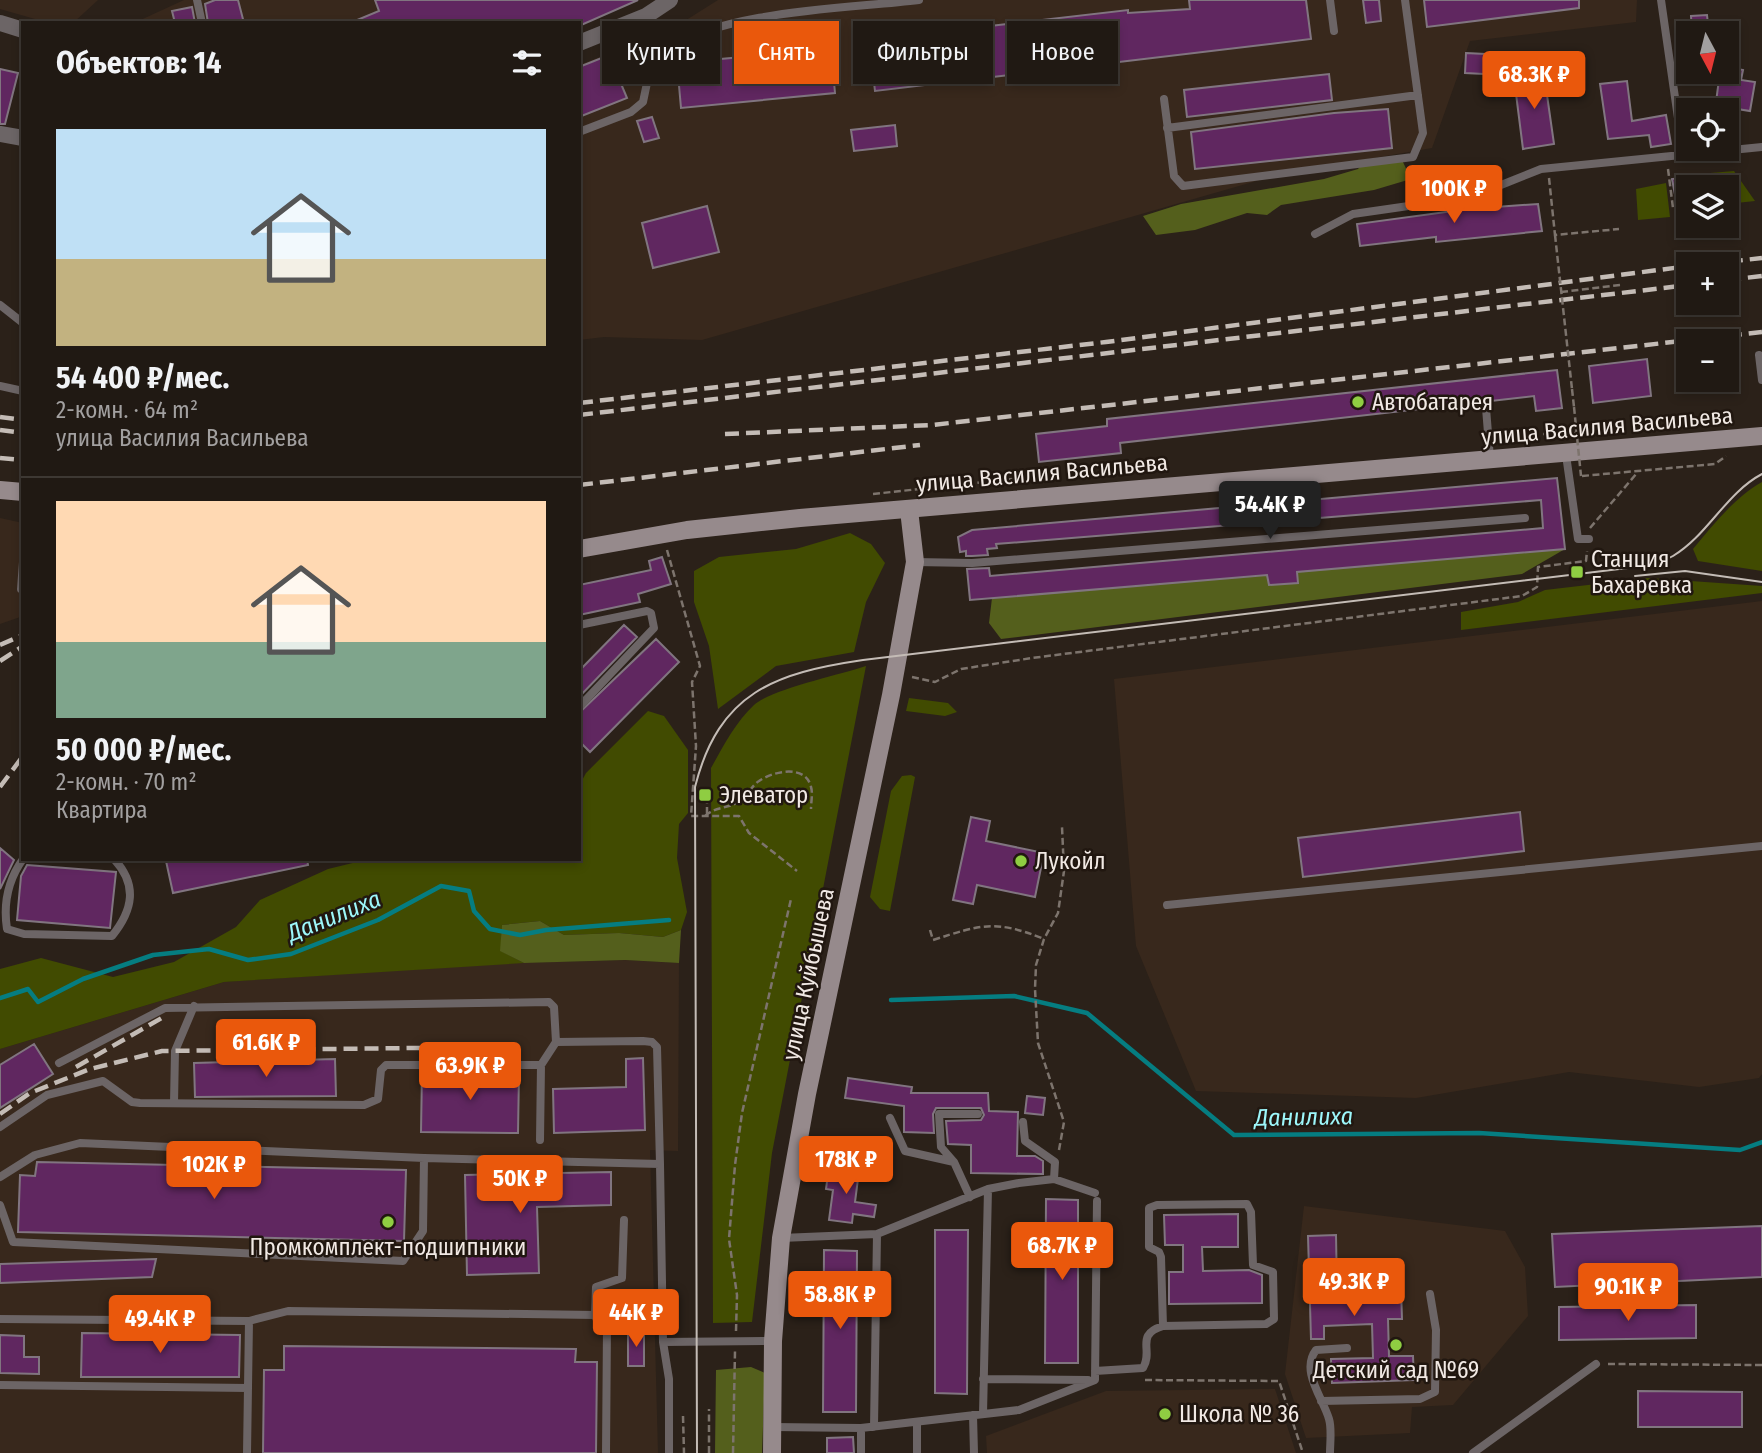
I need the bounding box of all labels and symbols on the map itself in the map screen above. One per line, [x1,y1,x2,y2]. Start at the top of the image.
north arrow [1676,21,1740,84]
pin: 68.3K ₽ [1469,52,1599,111]
pin: 100K ₽ [1397,166,1511,225]
place label: Автобатарея [1372,388,1493,416]
marker: Автобатарея [1350,394,1366,410]
street label: улица Василия Васильева [1480,401,1734,451]
street label: улица Василия Васильева [915,448,1169,498]
pin: 54.4K ₽ [1205,482,1335,541]
place label: Станция Бахаревка [1591,545,1692,599]
marker: Станция Бахаревка [1569,564,1585,580]
place label: Элеватор [719,781,808,809]
marker: Элеватор [697,787,713,803]
place label: Лукойл [1035,847,1106,875]
marker: Лукойл [1013,853,1029,869]
water label: Данилиха [281,885,385,948]
street label: улица Куйбышева [776,885,840,1063]
pin: 61.6K ₽ [201,1020,331,1079]
pin: 63.9K ₽ [405,1042,535,1102]
water label: Данилиха [1253,1102,1353,1132]
pin: 178K ₽ [789,1136,903,1196]
pin: 102K ₽ [157,1142,271,1201]
pin: 50K ₽ [471,1156,569,1215]
marker: Промкомплект-подшипники [380,1214,396,1230]
pin: 68.7K ₽ [997,1222,1127,1282]
place label: Промкомплект-подшипники [250,1233,526,1261]
pin: 49.3K ₽ [1289,1258,1419,1318]
pin: 90.1K ₽ [1563,1264,1693,1323]
pin: 58.8K ₽ [775,1272,905,1331]
pin: 44K ₽ [587,1290,685,1349]
pin: 49.4K ₽ [95,1296,225,1355]
marker: Детский сад №69 [1388,1337,1404,1353]
place label: Детский сад №69 [1312,1356,1479,1384]
place label: Школа № 36 [1179,1400,1299,1428]
marker: Школа № 36 [1157,1406,1173,1422]

